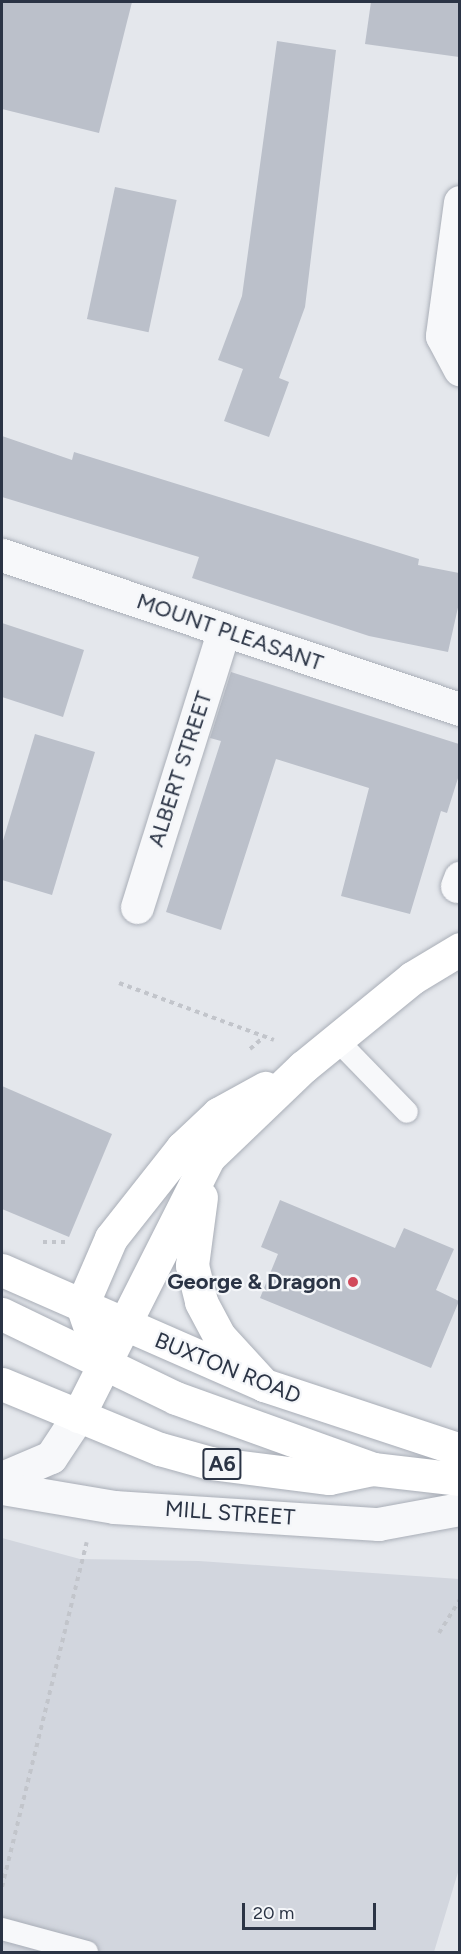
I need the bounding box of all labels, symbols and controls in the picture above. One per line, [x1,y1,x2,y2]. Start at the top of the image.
street label: MOUNT PLEASANT [133,588,327,676]
street label: ALBERT STREET [142,688,218,850]
place label: George & Dragon [167,1269,341,1295]
marker: George & Dragon [346,1275,360,1289]
street label: BUXTON ROAD [151,1327,305,1409]
road number: A6 [201,1446,243,1482]
street label: MILL STREET [164,1495,296,1531]
scale bar [245,1891,378,1929]
text: 20 m [253,1902,294,1924]

